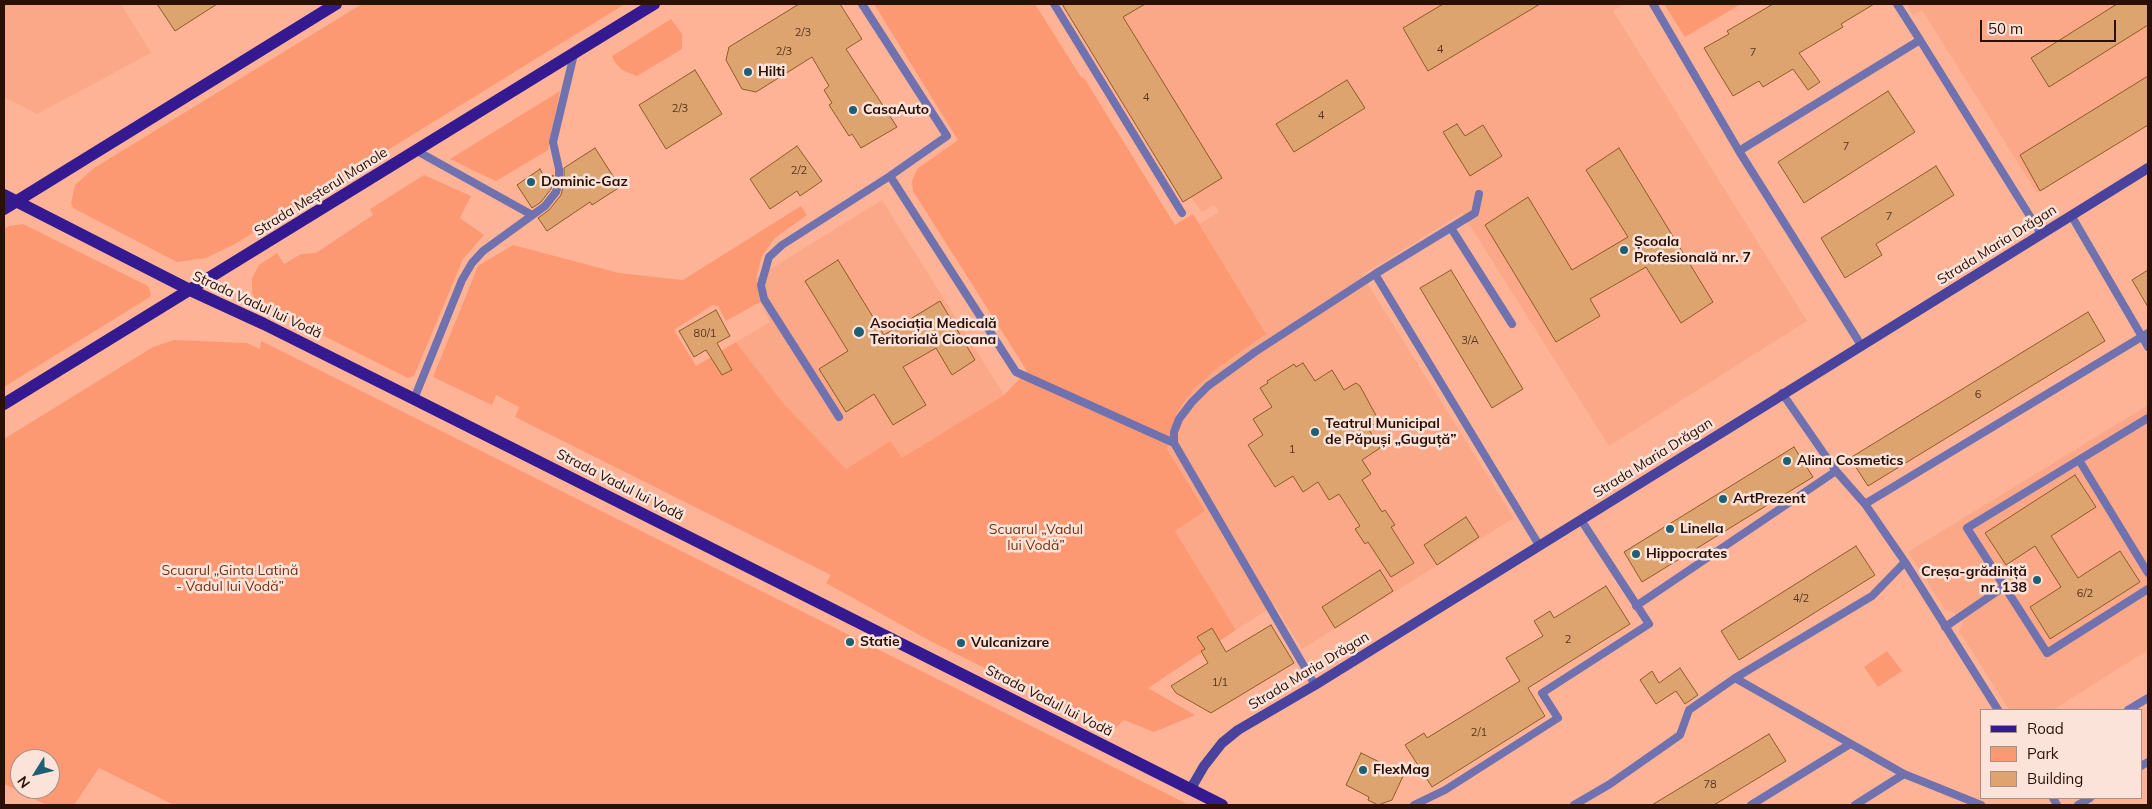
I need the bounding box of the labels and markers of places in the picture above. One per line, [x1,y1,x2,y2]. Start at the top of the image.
place label: Hilti [758,64,785,80]
marker: Hilti [742,66,754,78]
place label: CasaAuto [863,102,929,118]
marker: CasaAuto [847,104,859,116]
place label: Dominic-Gaz [541,174,628,190]
marker: Dominic-Gaz [525,176,537,188]
place label: Școala Profesională nr. 7 [1634,234,1751,266]
marker: Școala Profesională nr. 7 [1618,244,1630,256]
place label: Asociația Medicală Teritorială Ciocana [870,316,997,348]
marker: Asociația Medicală Teritorială Ciocana [852,325,866,339]
place label: Teatrul Municipal de Păpuși „Guguță” [1325,416,1456,448]
marker: Teatrul Municipal de Păpuși „Guguță” [1309,426,1321,438]
place label: Alina Cosmetics [1797,453,1903,469]
marker: Alina Cosmetics [1781,455,1793,467]
place label: ArtPrezent [1733,491,1805,507]
marker: ArtPrezent [1717,493,1729,505]
place label: Linella [1680,521,1724,537]
marker: Linella [1664,523,1676,535]
place label: Hippocrates [1646,546,1727,562]
marker: Hippocrates [1630,548,1642,560]
place label: Creșa-grădiniță nr. 138 [1921,564,2027,596]
marker: Creșa-grădiniță nr. 138 [2031,574,2043,586]
place label: Statie [860,634,900,650]
place label: Vulcanizare [971,635,1049,651]
marker: Statie [844,636,856,648]
marker: Vulcanizare [955,637,967,649]
place label: FlexMag [1373,762,1430,778]
marker: FlexMag [1357,764,1369,776]

